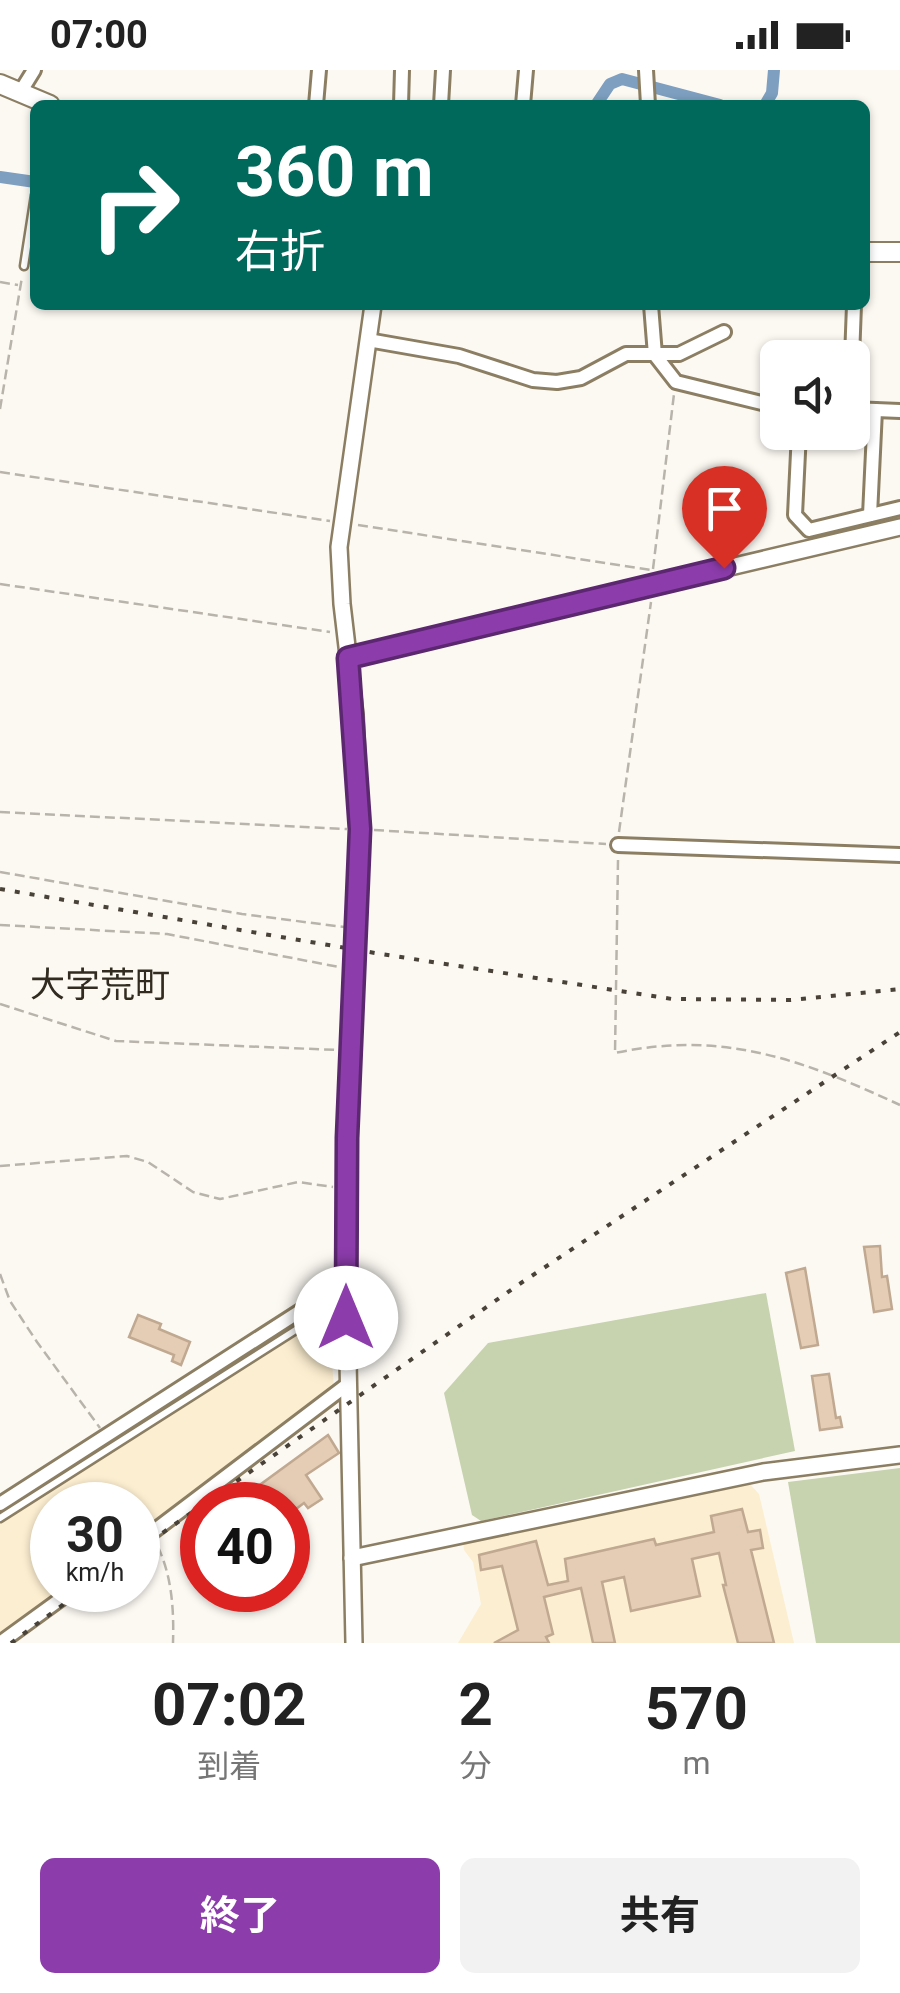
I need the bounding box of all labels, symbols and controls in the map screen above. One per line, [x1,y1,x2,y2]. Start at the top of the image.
text: 07:00 [50,13,148,57]
text: 360 m [235,131,434,213]
icon: right [70,140,200,270]
text: 右折 [235,225,325,278]
map controls [760,340,870,450]
button: sound [760,340,870,450]
pin [682,466,767,569]
icon: arrive [697,481,752,536]
district label: 大字荒町 [30,965,170,1006]
position arrow [294,1266,398,1370]
speed limit sign: 40 [180,1482,310,1612]
text: 30 [66,1506,124,1564]
text: km/h [66,1558,124,1587]
text: 07:02 [152,1669,307,1740]
text: 2 [458,1669,493,1740]
text: 570 [645,1673,748,1744]
text: m [682,1744,710,1782]
text: 到着 [197,1747,261,1785]
text: 分 [460,1747,492,1785]
button: 終了 [40,1858,440,1973]
button: 共有 [460,1858,860,1973]

